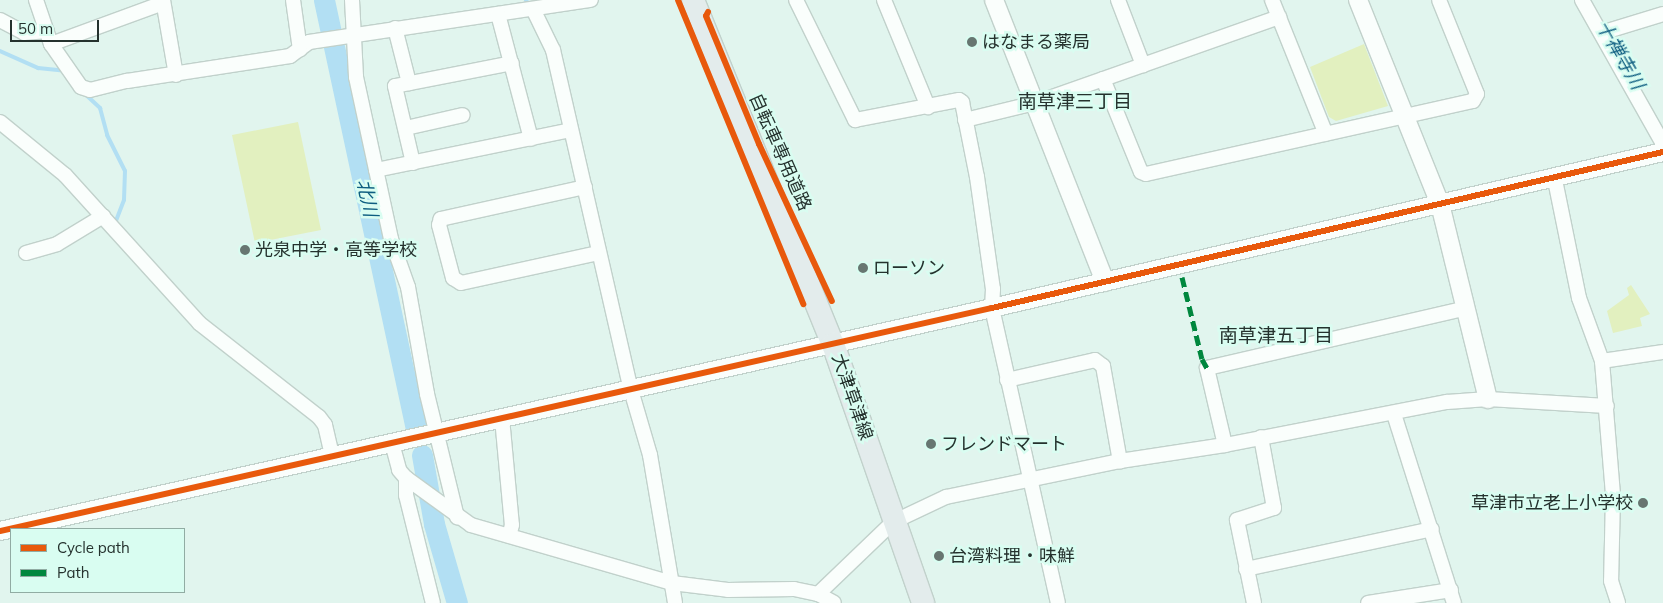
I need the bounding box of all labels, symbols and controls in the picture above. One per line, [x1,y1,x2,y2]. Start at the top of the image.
scale bar [12,10,101,42]
water label: 十禅寺川 [1591,16,1649,94]
text: 50 m [18,19,53,38]
place label: はなまる薬局 [982,31,1090,53]
marker: はなまる薬局 [966,36,978,48]
street label: 自転車専用道路 [745,90,815,214]
district label: 南草津三丁目 [1018,91,1132,113]
water label: 北川 [352,177,382,219]
place label: 光泉中学・高等学校 [255,239,417,261]
marker: 光泉中学・高等学校 [239,244,251,256]
place label: ローソン [873,257,945,279]
marker: ローソン [857,262,869,274]
district label: 南草津五丁目 [1219,325,1333,347]
street label: 大津草津線 [827,351,877,443]
place label: フレンドマート [941,433,1067,455]
marker: フレンドマート [925,438,937,450]
place label: 草津市立老上小学校 [1471,492,1633,514]
marker: 草津市立老上小学校 [1637,497,1649,509]
legend [10,528,185,593]
text: Cycle path [57,538,130,557]
place label: 台湾料理・味鮮 [949,545,1075,567]
marker: 台湾料理・味鮮 [933,550,945,562]
text: Path [57,563,89,582]

